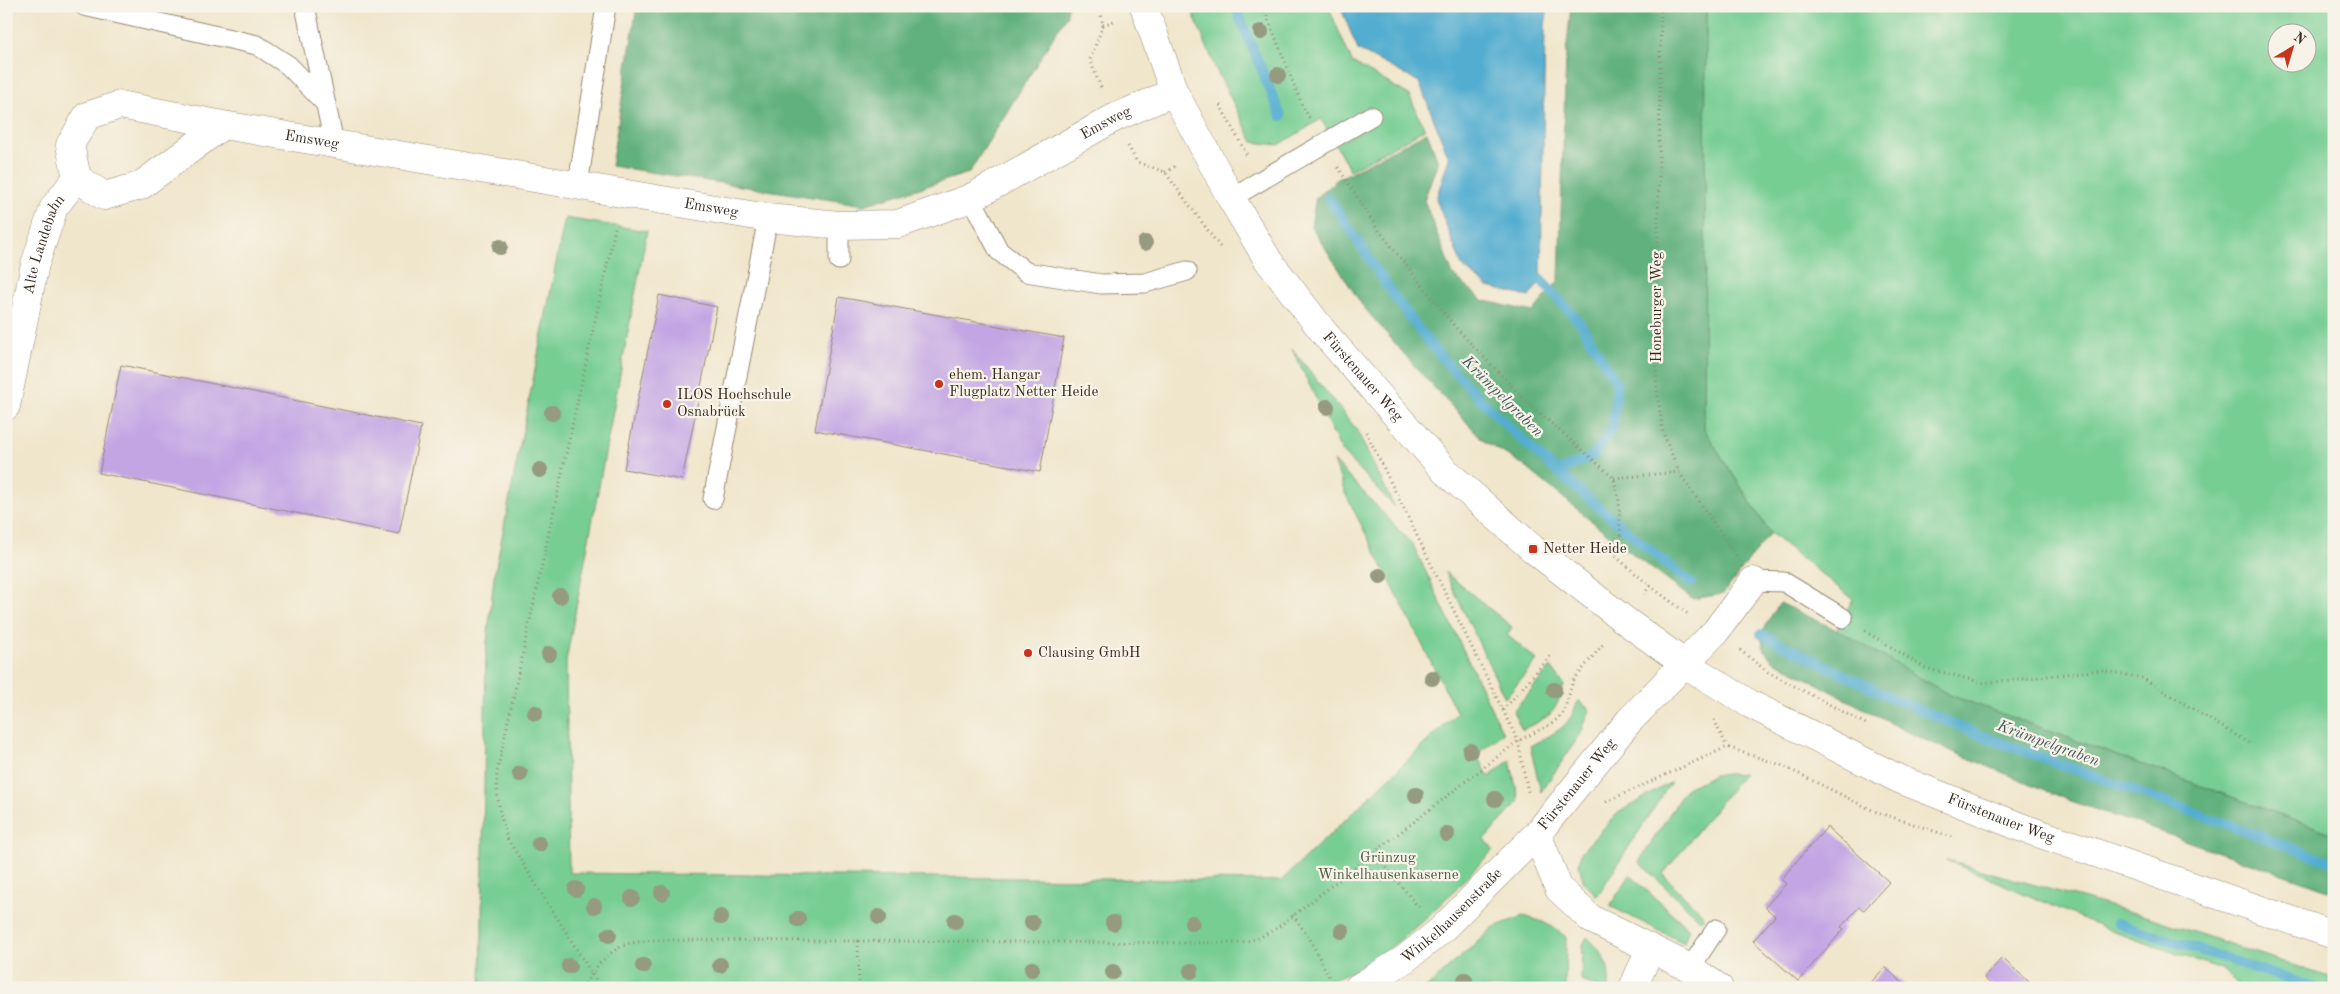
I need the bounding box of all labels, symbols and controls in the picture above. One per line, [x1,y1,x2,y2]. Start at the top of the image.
north arrow [2268,22,2318,72]
text: N [2291,30,2308,48]
street label: Emsweg [1078,104,1133,143]
street label: Emsweg [284,128,340,152]
street label: Alte Landebahn [21,192,68,296]
street label: Emsweg [683,196,739,220]
street label: Honeburger Weg [1650,251,1665,363]
street label: Fürstenauer Weg [1320,329,1406,424]
water label: Krümpelgraben [1458,353,1546,441]
place label: ehem. Hangar Flugplatz Netter Heide [949,368,1098,400]
marker: ehem. Hangar Flugplatz Netter Heide [933,378,945,390]
place label: ILOS Hochschule Osnabrück [677,388,791,420]
marker: ILOS Hochschule Osnabrück [661,398,673,410]
place label: Netter Heide [1543,542,1627,557]
marker: Netter Heide [1527,543,1539,555]
place label: Clausing GmbH [1038,646,1141,661]
marker: Clausing GmbH [1022,647,1034,659]
water label: Krümpelgraben [1994,718,2101,770]
street label: Fürstenauer Weg [1536,736,1619,833]
street label: Fürstenauer Weg [1945,791,2057,846]
park label: Grünzug Winkelhausenkaserne [1317,851,1459,883]
street label: Winkelhausenstraße [1399,866,1505,966]

